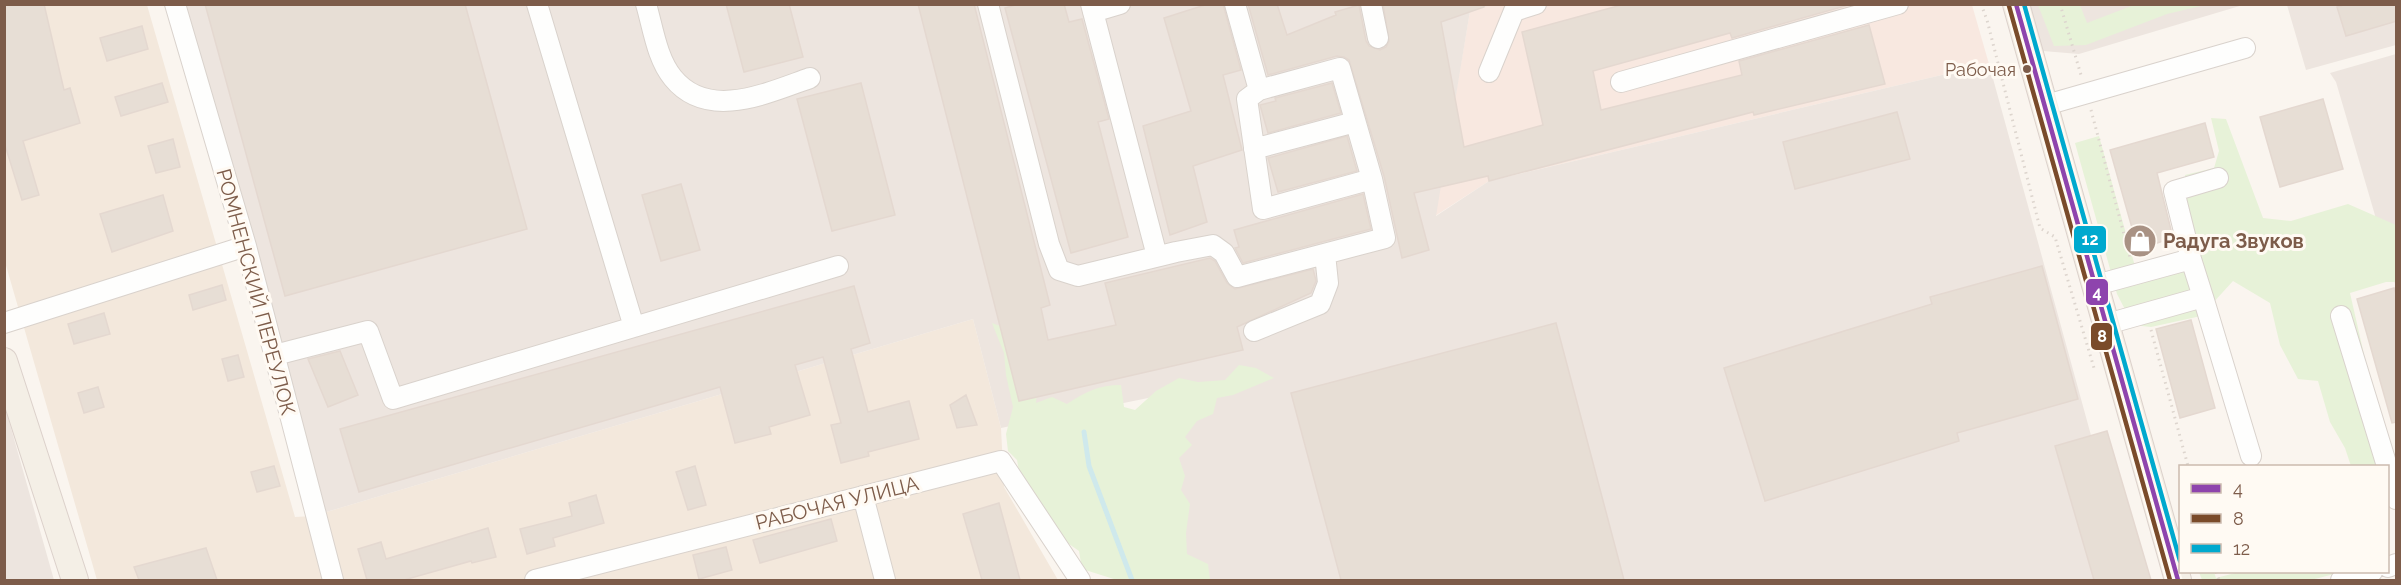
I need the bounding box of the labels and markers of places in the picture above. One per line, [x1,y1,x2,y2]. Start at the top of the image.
place label: Рабочая [1945,59,2016,80]
marker: Рабочая [2021,63,2033,75]
shop icon: Радуга Звуков [2122,223,2158,259]
place label: Радуга Звуков [2163,229,2304,253]

